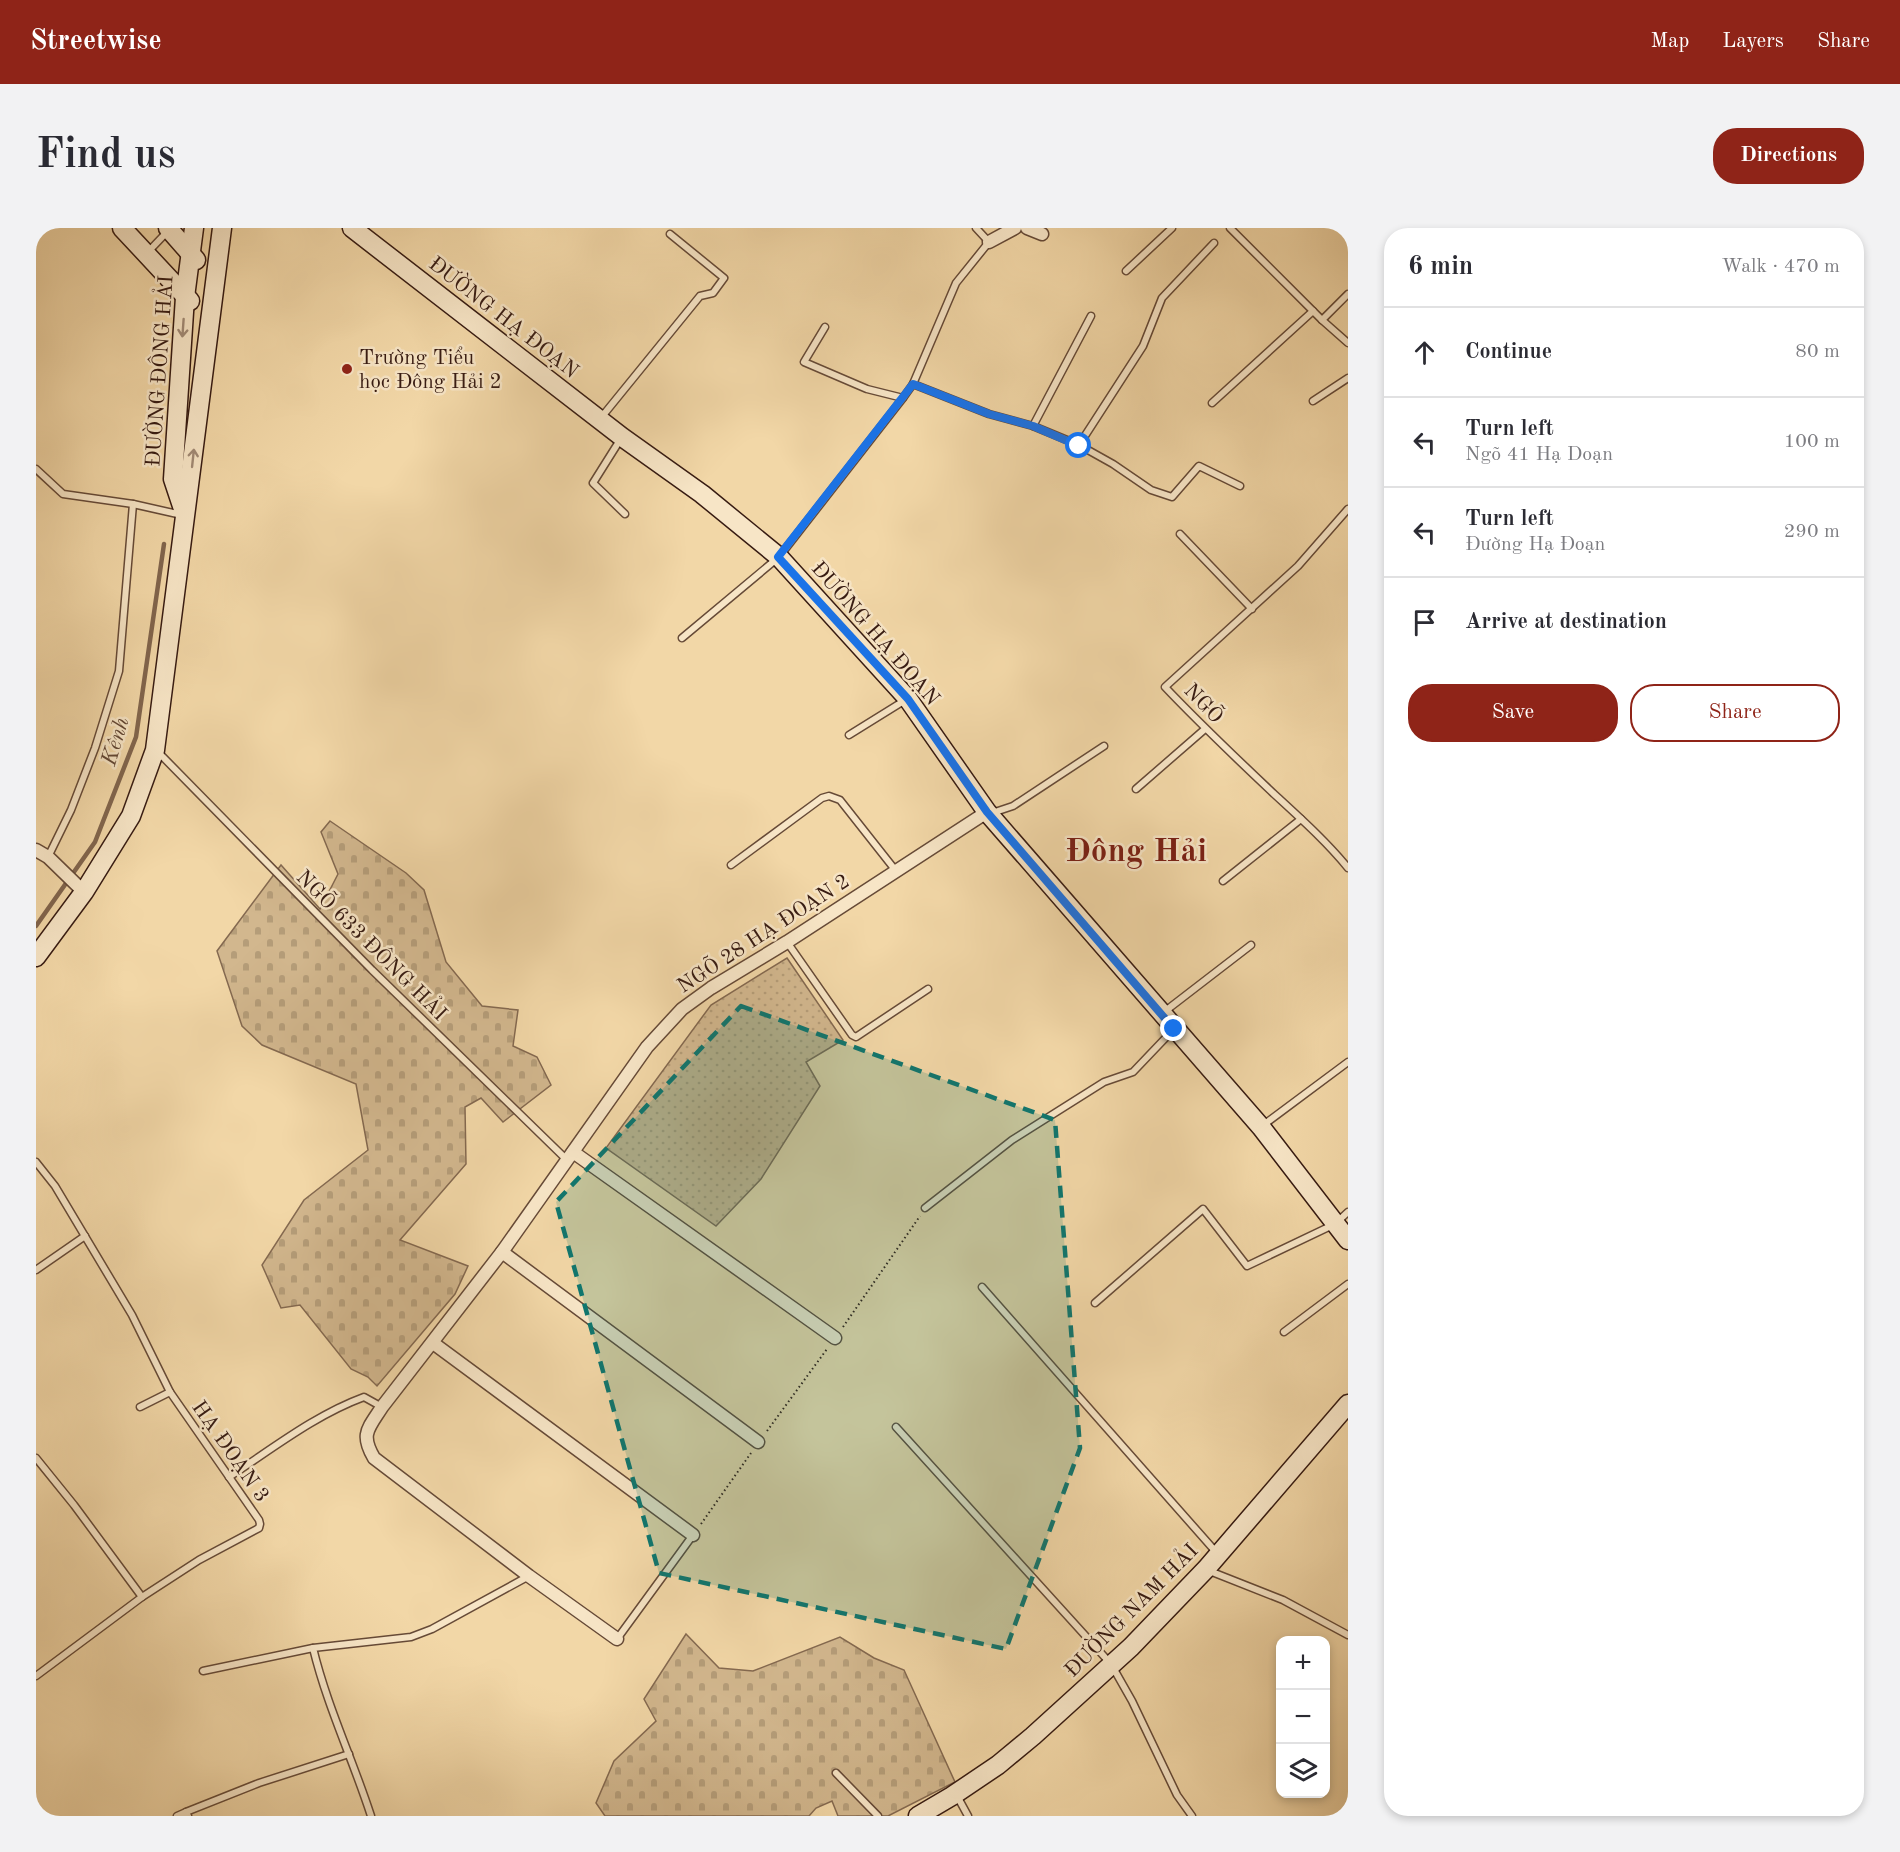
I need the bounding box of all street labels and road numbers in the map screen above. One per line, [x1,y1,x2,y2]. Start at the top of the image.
street label: ĐƯỜNG HẠ ĐOẠN [424,250,585,383]
street label: ĐƯỜNG ĐÔNG HẢI [138,274,178,468]
street label: ĐƯỜNG HẠ ĐOẠN [807,555,947,710]
street label: NGÕ [1179,677,1230,728]
street label: NGÕ 633 ĐÔNG HẢI [292,863,454,1025]
street label: NGÕ 28 HẠ ĐOẠN 2 [671,867,854,998]
street label: HẠ ĐOẠN 3 [187,1397,272,1506]
street label: ĐƯỜNG NAM HẢI [1058,1537,1203,1682]

